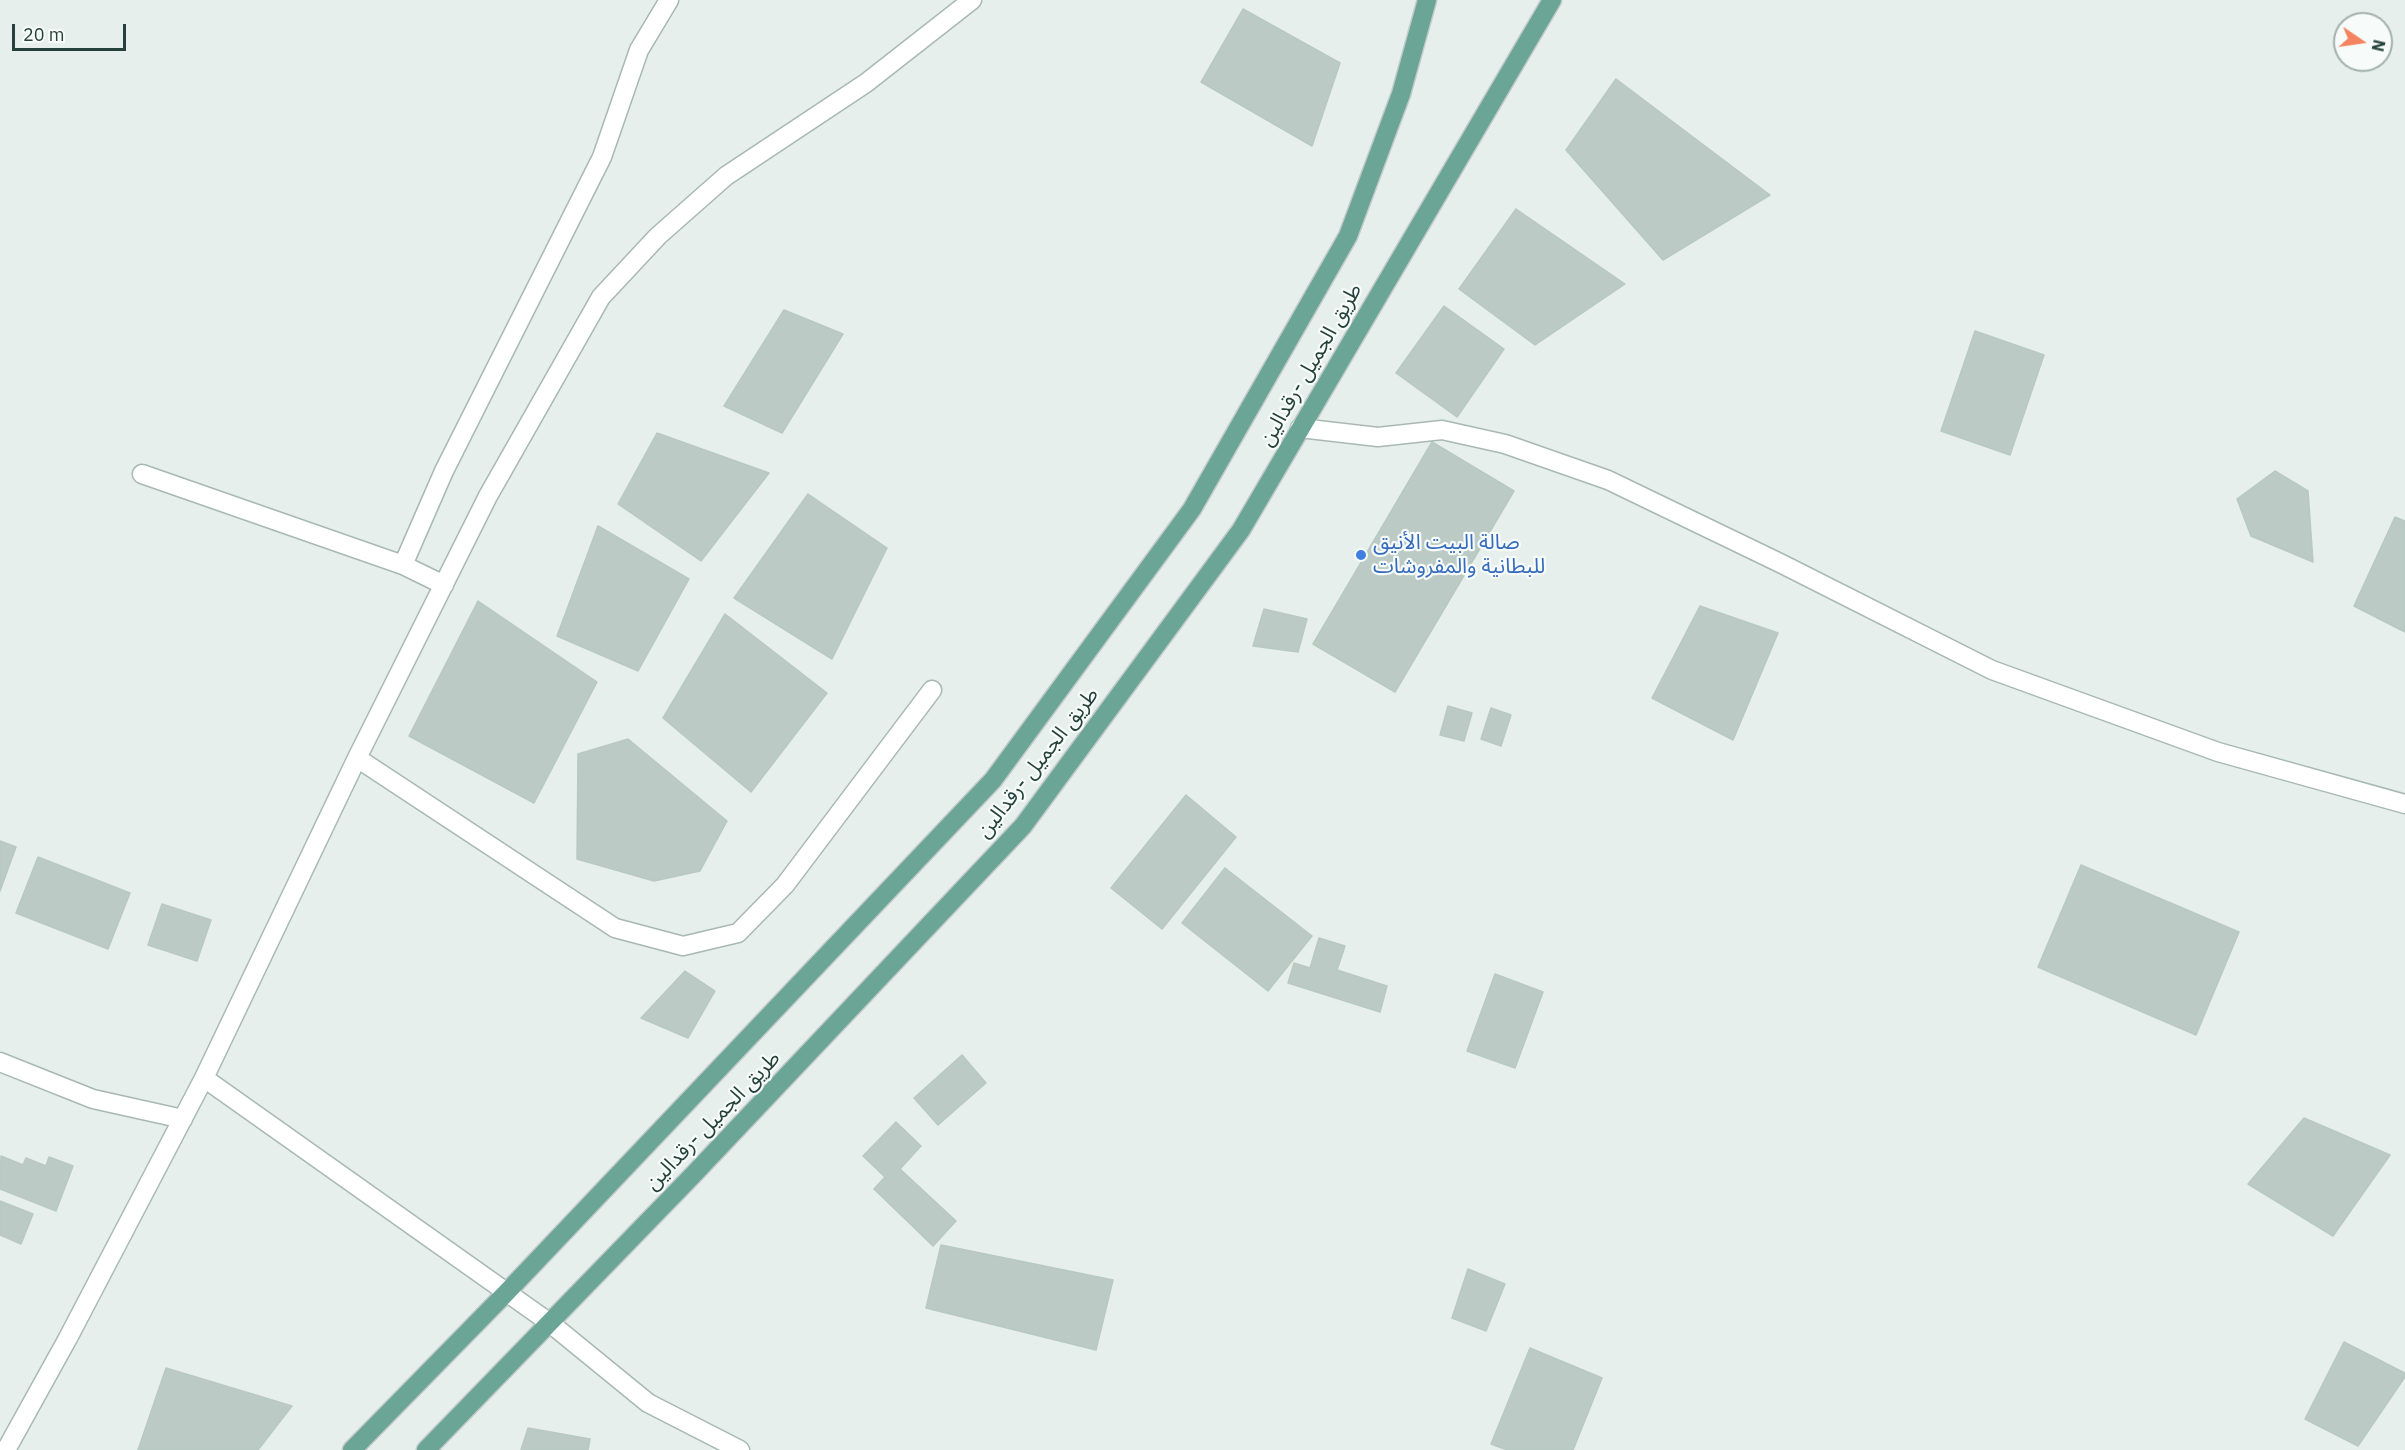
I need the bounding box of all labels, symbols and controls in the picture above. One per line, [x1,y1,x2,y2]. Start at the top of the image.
scale bar [15,12,129,50]
north arrow [2333,12,2393,72]
text: 20 m [23,23,65,46]
text: N [2368,38,2390,53]
street label: طريق الجميل -رقدالين [1254,279,1368,451]
place label: صالة البيت الأنيق للبطانية والمفروشات [1373,530,1545,580]
marker: صالة البيت الأنيق للبطانية والمفروشات [1354,548,1368,562]
street label: طريق الجميل -رقدالين [971,683,1105,843]
street label: طريق الجميل -رقدالين [640,1046,786,1196]

